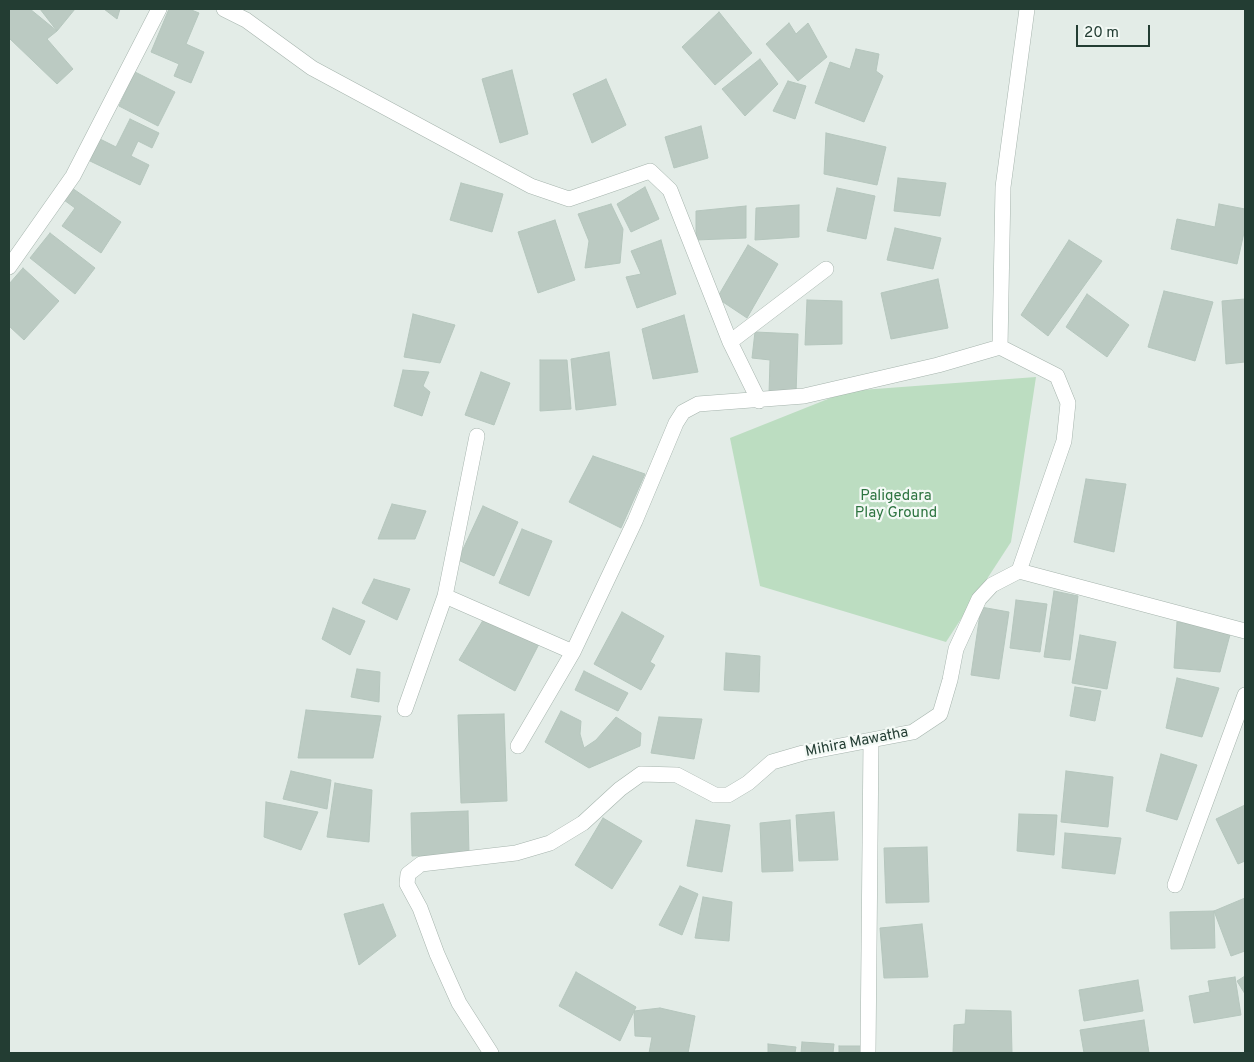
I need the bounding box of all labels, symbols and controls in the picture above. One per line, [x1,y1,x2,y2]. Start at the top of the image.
scale bar [1079,15,1153,47]
text: 20 m [1084,24,1119,43]
park label: Paligedara Play Ground [855,488,937,523]
street label: Mihira Mawatha [804,724,910,762]

